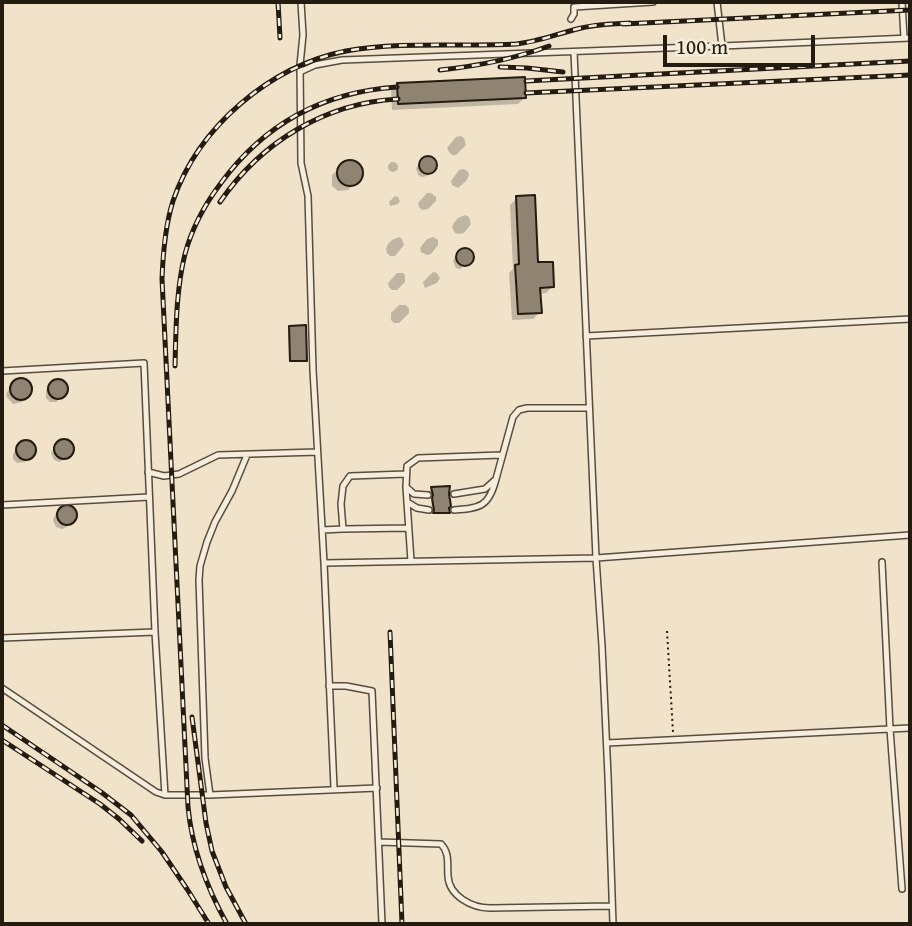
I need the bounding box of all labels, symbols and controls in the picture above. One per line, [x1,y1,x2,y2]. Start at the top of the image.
scale bar [667,21,819,65]
text: 100 m [676,31,728,62]

